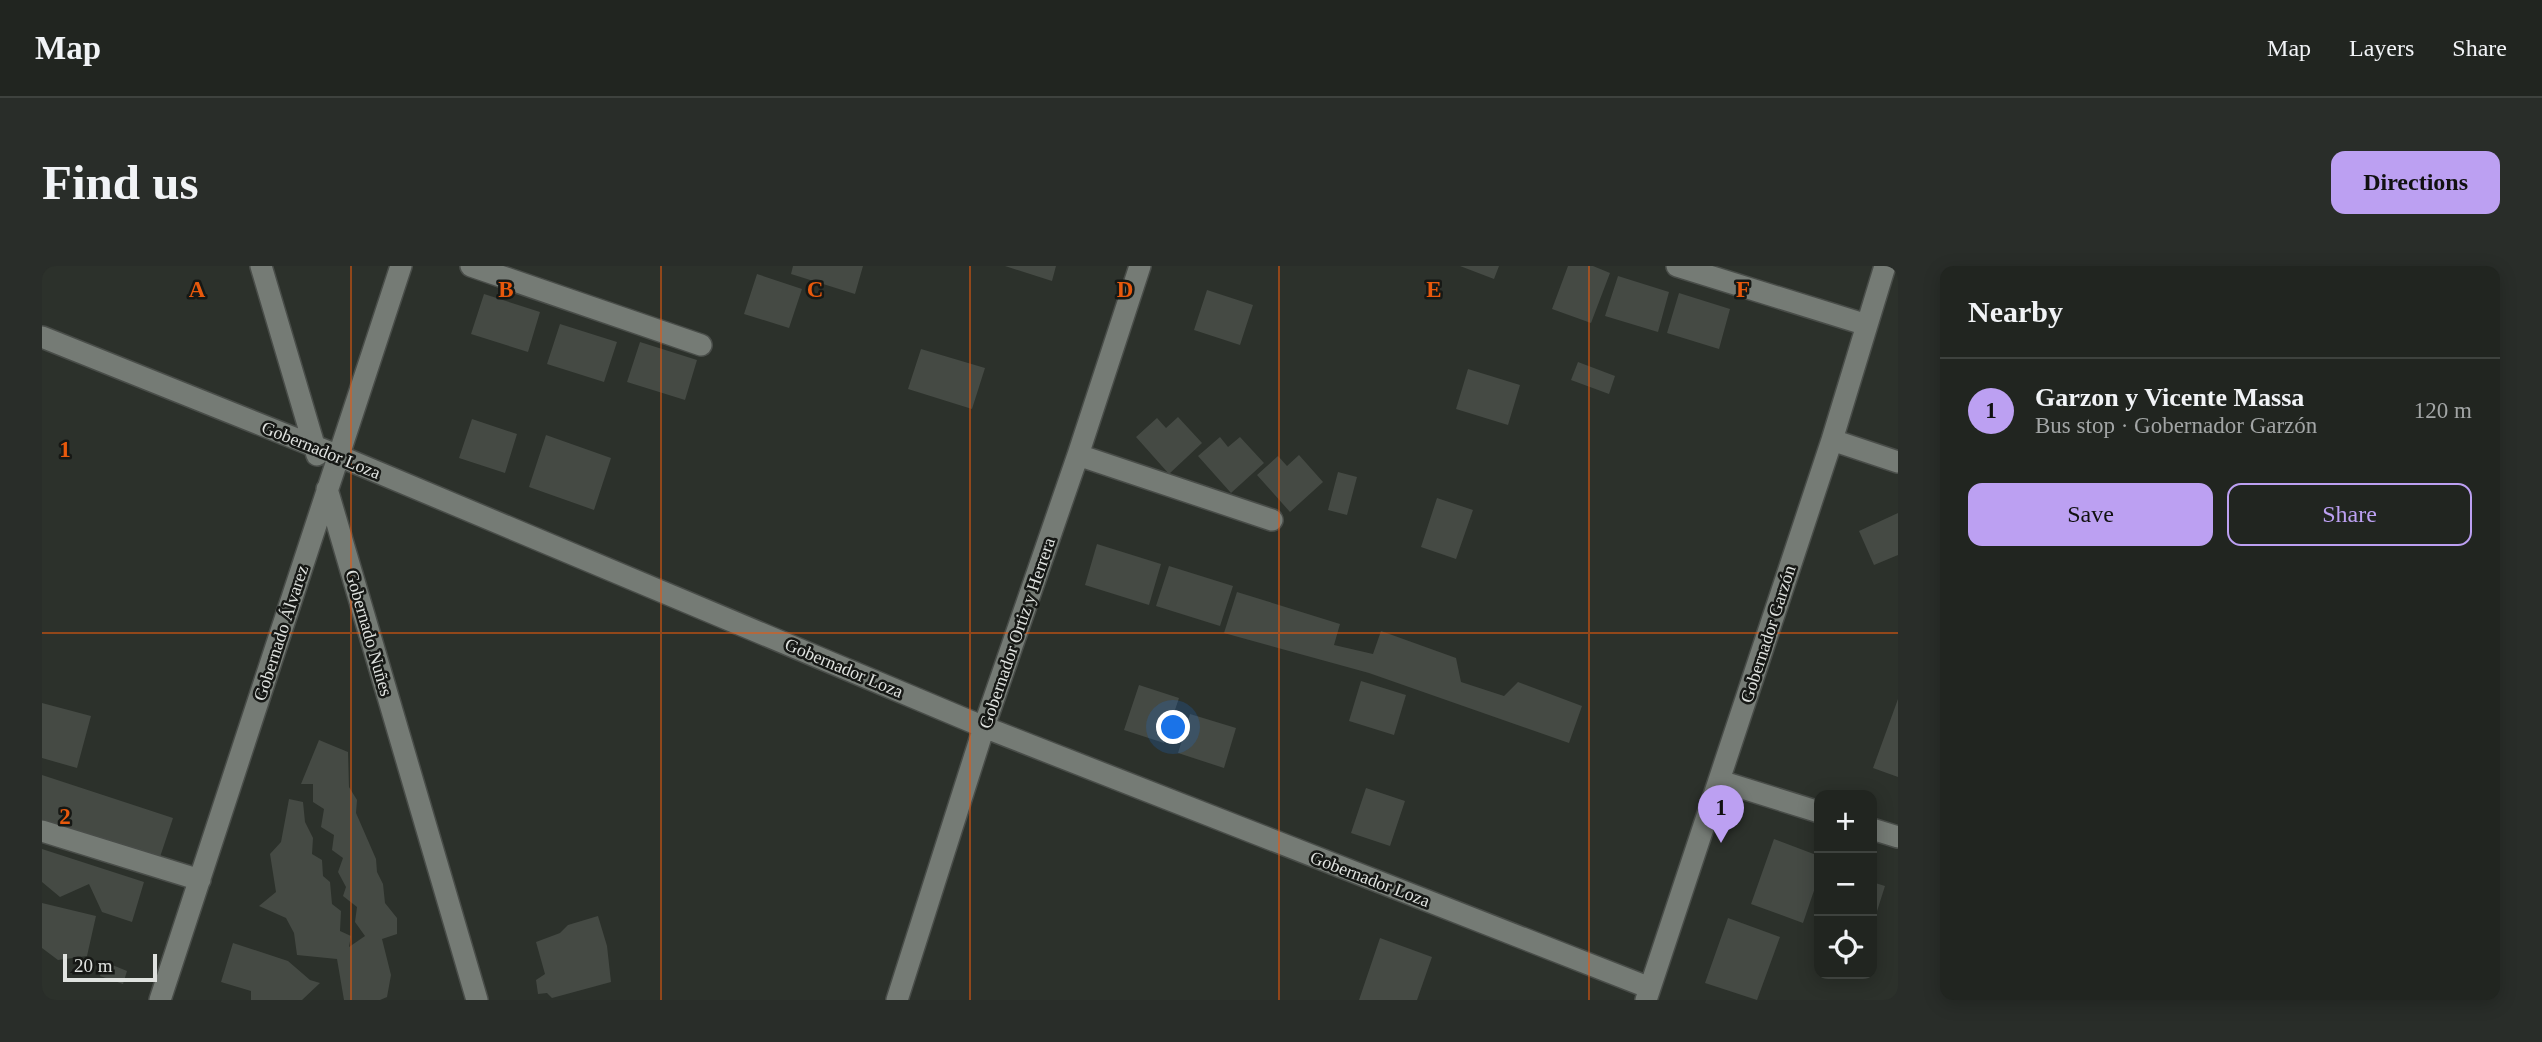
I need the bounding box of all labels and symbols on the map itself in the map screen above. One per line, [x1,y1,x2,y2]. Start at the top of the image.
text: A [189,277,206,302]
text: B [498,277,514,302]
text: C [807,277,823,302]
text: D [1117,277,1133,302]
text: E [1426,277,1442,302]
text: F [1736,277,1750,302]
street label: Gobernador Loza [259,417,383,483]
text: 1 [59,437,71,462]
street label: Gobernador Ortiz y Herrera [975,535,1059,731]
street label: Gobernado Álvarez [249,562,312,703]
street label: Gobernador Garzón [1736,563,1800,705]
street label: Gobernado Nuñes [341,568,397,698]
street label: Gobernador Loza [782,634,906,702]
your location [1156,710,1190,744]
pin: 1 [1698,785,1744,843]
text: 2 [59,804,71,829]
street label: Gobernador Loza [1307,847,1433,911]
scale bar [63,951,158,983]

